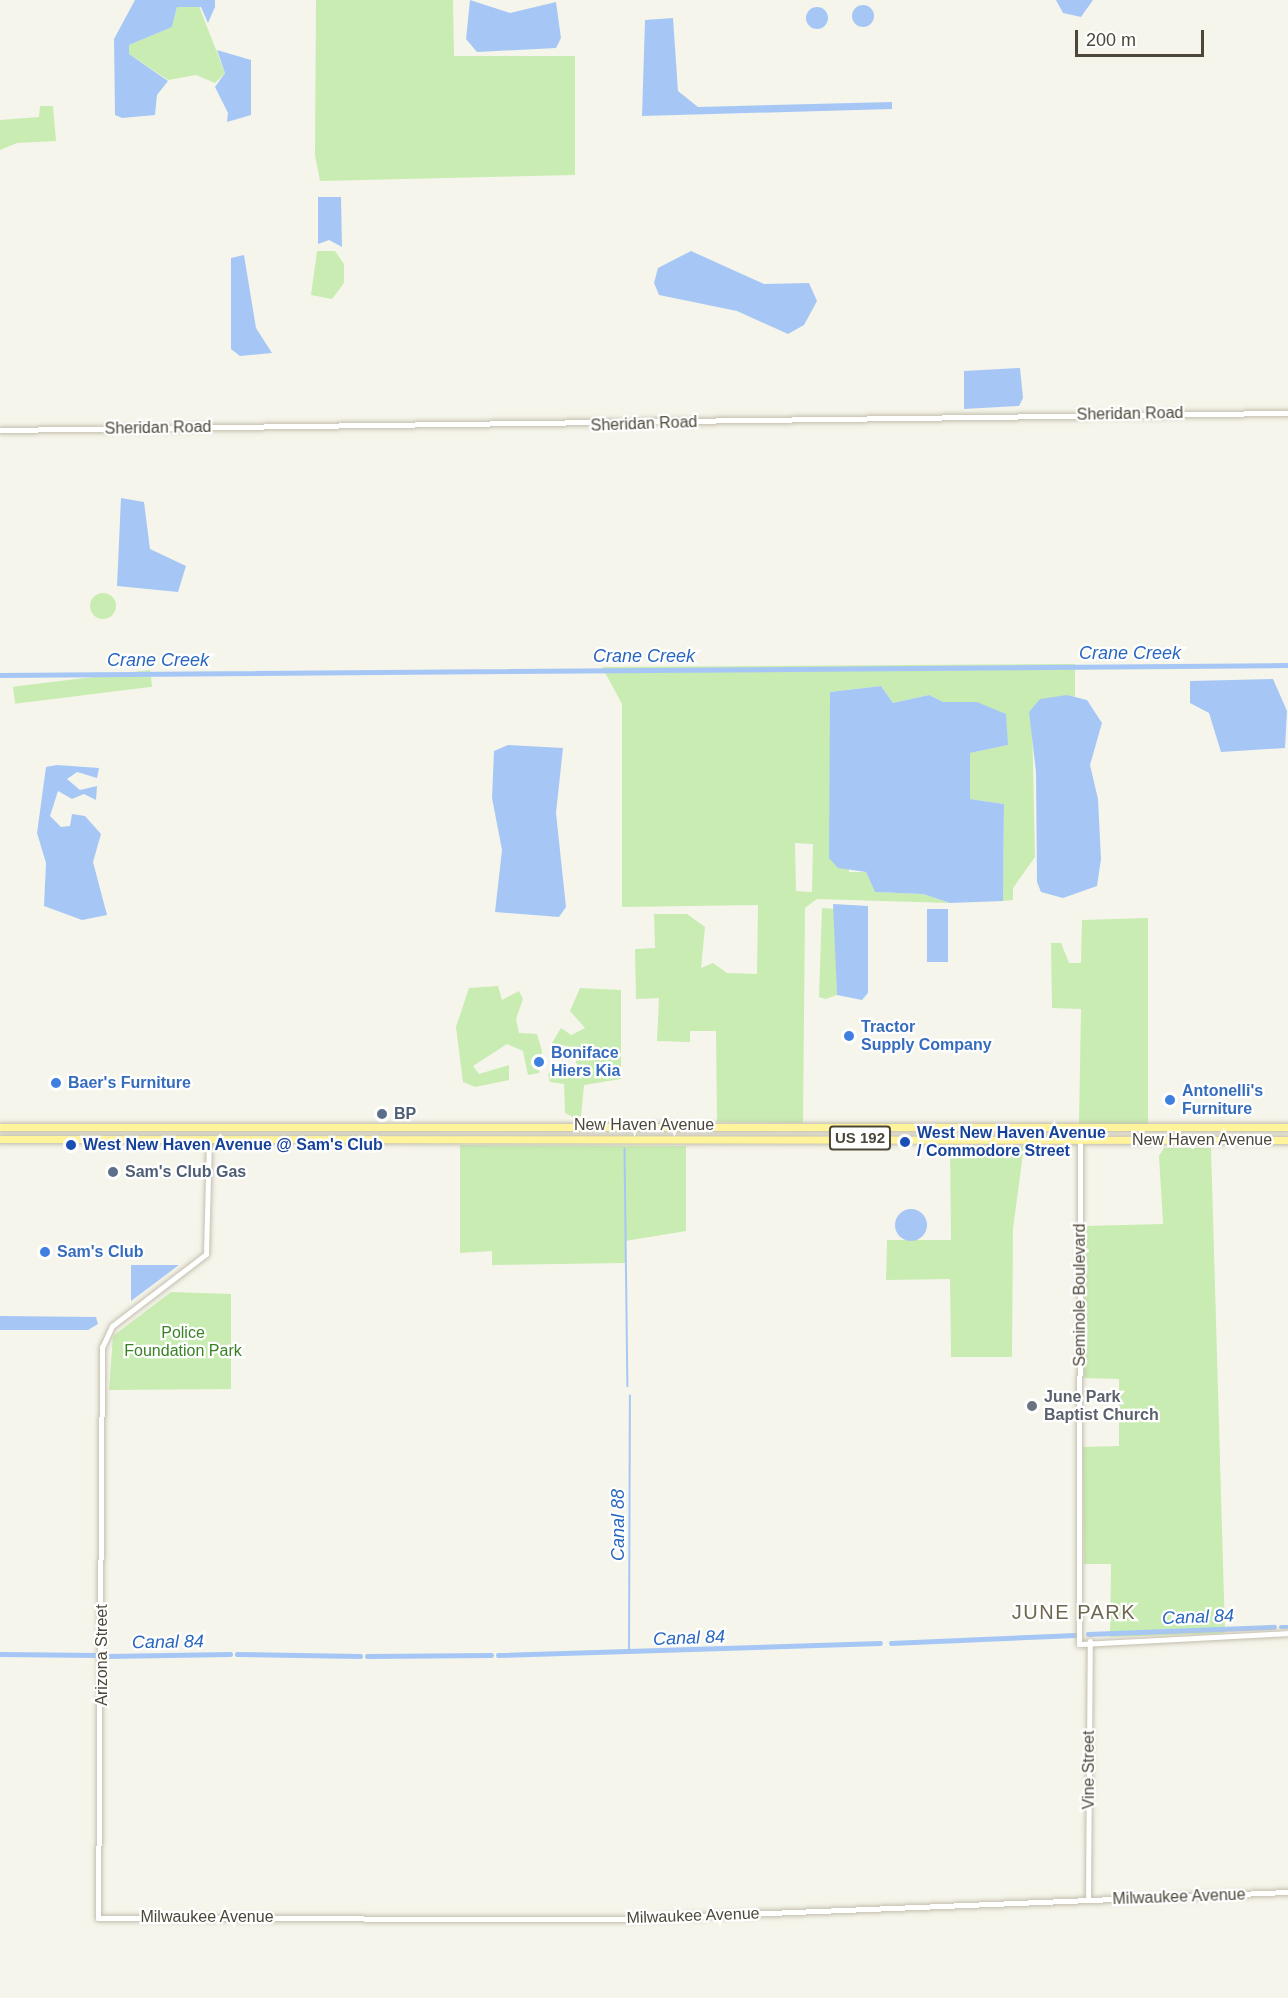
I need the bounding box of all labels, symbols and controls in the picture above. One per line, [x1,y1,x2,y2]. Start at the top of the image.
scale bar [1078,18,1207,56]
text: 200 m [1086,30,1136,50]
street label: Sheridan Road [1076,403,1184,425]
street label: Sheridan Road [590,413,698,435]
street label: Sheridan Road [104,417,212,439]
water label: Crane Creek [1079,642,1181,664]
water label: Crane Creek [593,645,695,667]
water label: Crane Creek [107,649,209,671]
place label: Tractor Supply Company [861,1017,992,1055]
marker: Tractor Supply Company [842,1029,856,1043]
place label: Boniface Hiers Kia [551,1043,620,1081]
marker: Boniface Hiers Kia [532,1055,546,1069]
place label: Baer's Furniture [68,1073,191,1093]
marker: Baer's Furniture [49,1076,63,1090]
place label: Antonelli's Furniture [1182,1081,1263,1119]
marker: Antonelli's Furniture [1163,1093,1177,1107]
place label: BP [394,1104,416,1124]
marker: BP [375,1107,389,1121]
street label: New Haven Avenue [573,1115,715,1135]
place label: West New Haven Avenue / Commodore Street [917,1123,1106,1161]
road number: US 192 [828,1126,892,1150]
street label: New Haven Avenue [1131,1130,1273,1150]
place label: West New Haven Avenue @ Sam's Club [83,1135,383,1155]
marker: West New Haven Avenue / Commodore Street [898,1135,912,1149]
marker: West New Haven Avenue @ Sam's Club [64,1138,78,1152]
place label: Sam's Club Gas [125,1162,246,1182]
marker: Sam's Club Gas [106,1165,120,1179]
street label: Seminole Boulevard [1070,1223,1090,1367]
place label: Sam's Club [57,1242,143,1262]
marker: Sam's Club [38,1245,52,1259]
park label: Police Foundation Park [124,1323,242,1361]
place label: June Park Baptist Church [1044,1387,1159,1425]
marker: June Park Baptist Church [1025,1399,1039,1413]
water label: Canal 88 [607,1489,629,1561]
district label: JUNE PARK [1012,1600,1136,1624]
street label: Arizona Street [92,1604,112,1706]
water label: Canal 84 [1162,1605,1234,1629]
water label: Canal 84 [653,1626,725,1650]
water label: Canal 84 [132,1631,204,1653]
street label: Vine Street [1079,1731,1099,1809]
street label: Milwaukee Avenue [1112,1885,1246,1909]
street label: Milwaukee Avenue [626,1904,760,1928]
street label: Milwaukee Avenue [140,1907,274,1927]

